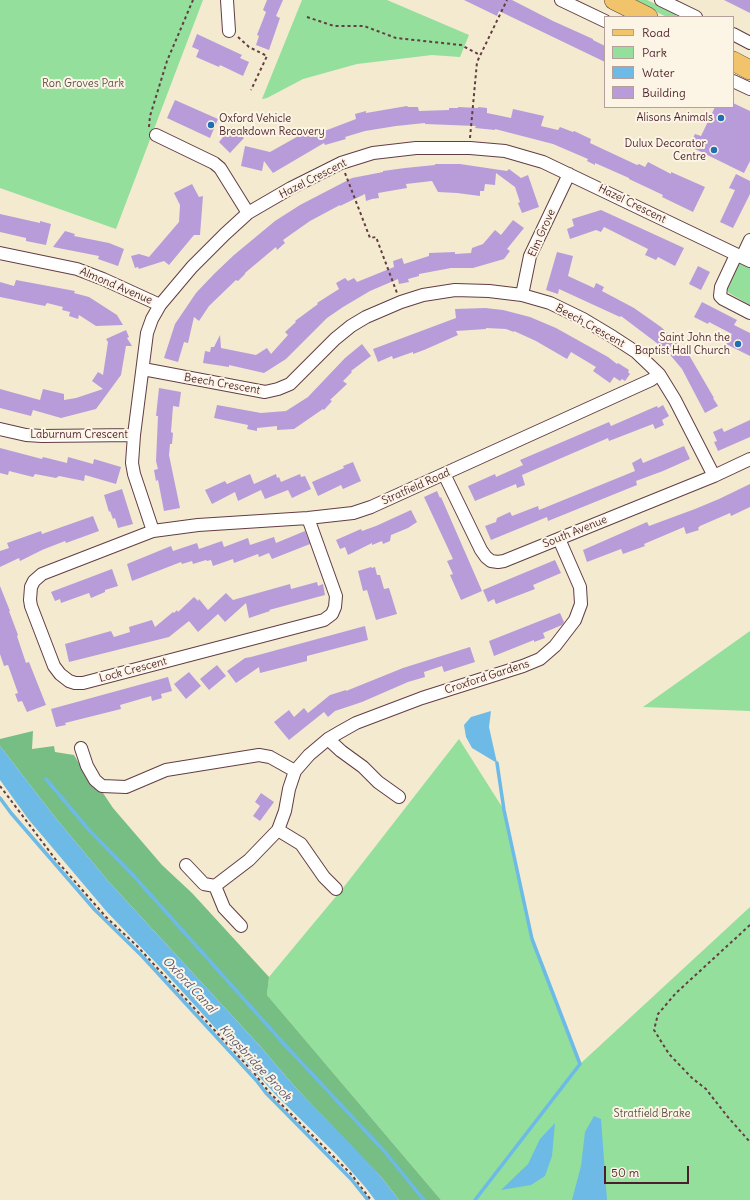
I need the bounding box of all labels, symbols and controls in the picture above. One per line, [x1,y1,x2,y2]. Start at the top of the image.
legend [604,16,734,108]
text: Road [642,25,670,40]
text: Park [642,45,667,60]
text: Water [642,65,675,80]
park label: Ron Groves Park [42,77,124,91]
text: Building [642,85,686,100]
place label: Alisons Animals [637,111,713,125]
place label: Oxford Vehicle Breakdown Recovery [219,112,325,138]
marker: Alisons Animals [716,113,726,123]
marker: Oxford Vehicle Breakdown Recovery [206,120,216,130]
place label: Dulux Decorator Centre [624,137,706,163]
marker: Dulux Decorator Centre [709,145,719,155]
street label: Hazel Crescent [277,156,349,202]
street label: Hazel Crescent [596,182,668,226]
street label: Elm Grove [526,207,558,259]
street label: Almond Avenue [78,265,154,307]
street label: Beech Crescent [553,302,627,350]
place label: Saint John the Baptist Hall Church [635,331,730,357]
marker: Saint John the Baptist Hall Church [733,339,743,349]
street label: Beech Crescent [183,371,261,397]
street label: Laburnum Crescent [30,428,128,442]
street label: Stratfield Road [380,466,452,508]
street label: South Avenue [541,513,609,551]
street label: Lock Crescent [98,655,168,685]
street label: Croxford Gardens [443,657,531,697]
water label: Oxford Canal [159,954,219,1016]
water label: Kingsbridge Brook [216,1022,294,1104]
park label: Stratfield Brake [614,1107,690,1121]
scale bar [606,1158,691,1184]
text: 50 m [611,1165,639,1180]

